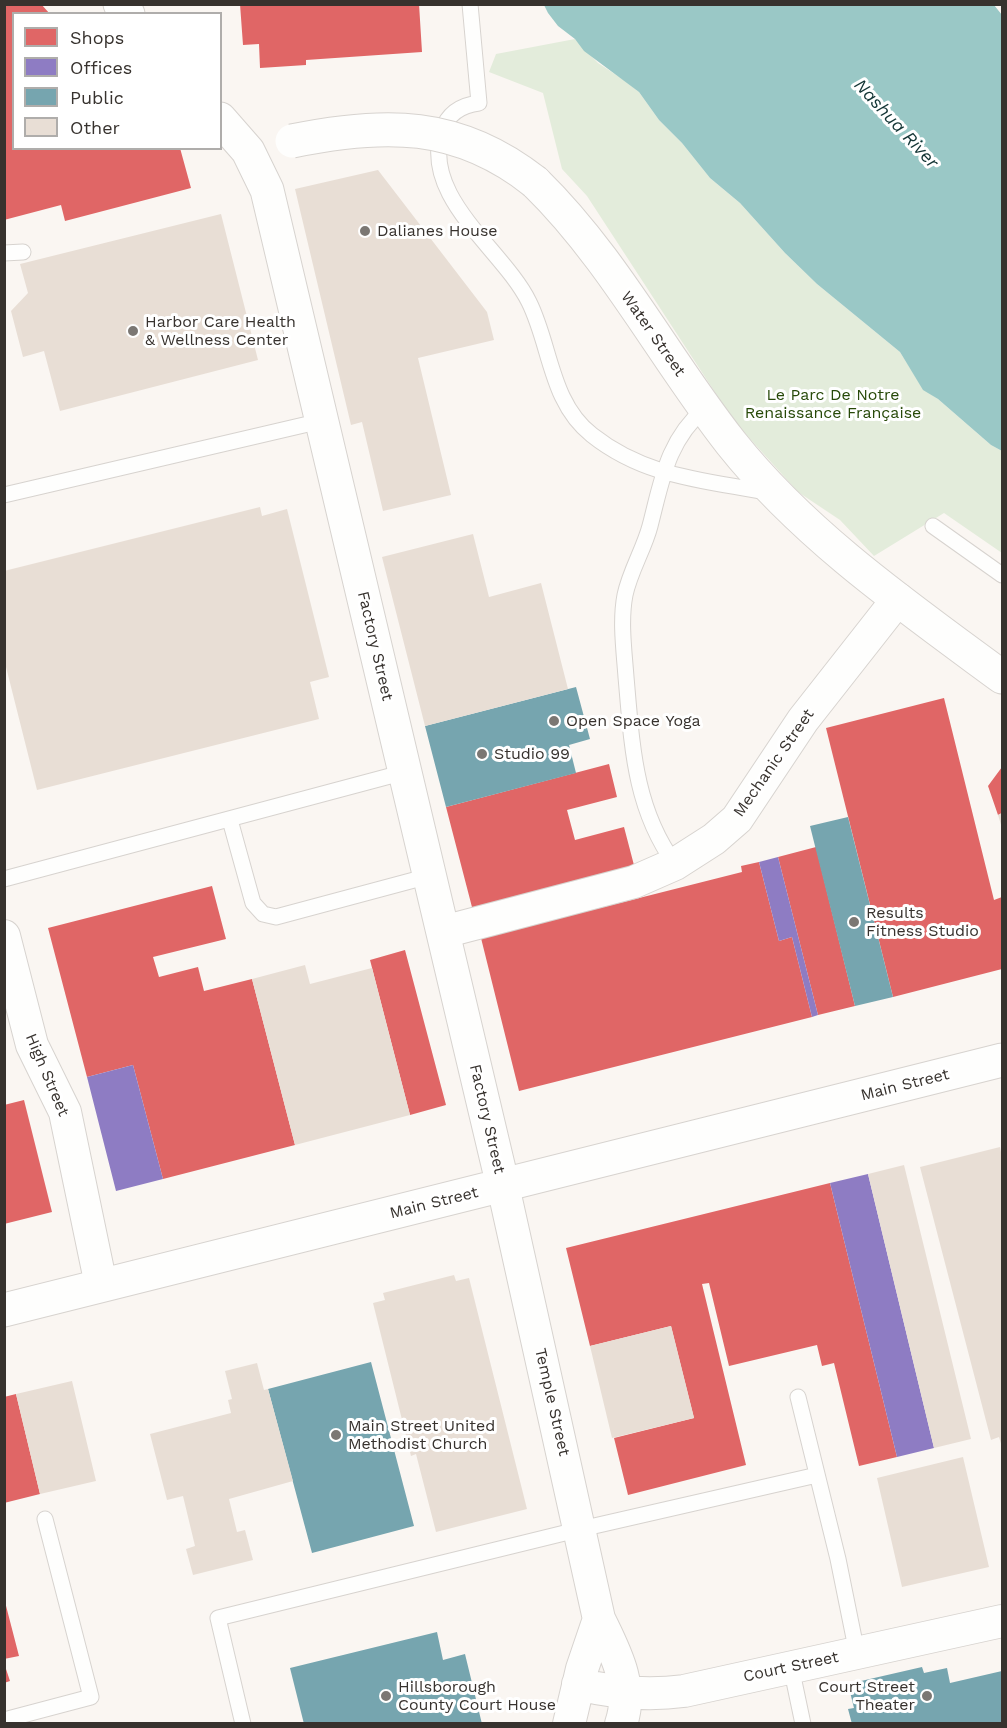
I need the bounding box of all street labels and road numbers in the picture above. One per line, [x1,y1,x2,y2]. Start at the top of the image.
street label: Water Street [617,288,689,380]
street label: Factory Street [353,589,397,703]
street label: Mechanic Street [730,705,818,821]
street label: High Street [21,1031,73,1119]
street label: Factory Street [465,1062,509,1176]
street label: Main Street [859,1065,951,1105]
street label: Main Street [388,1183,480,1223]
street label: Temple Street [530,1346,574,1458]
street label: Court Street [742,1648,840,1686]

